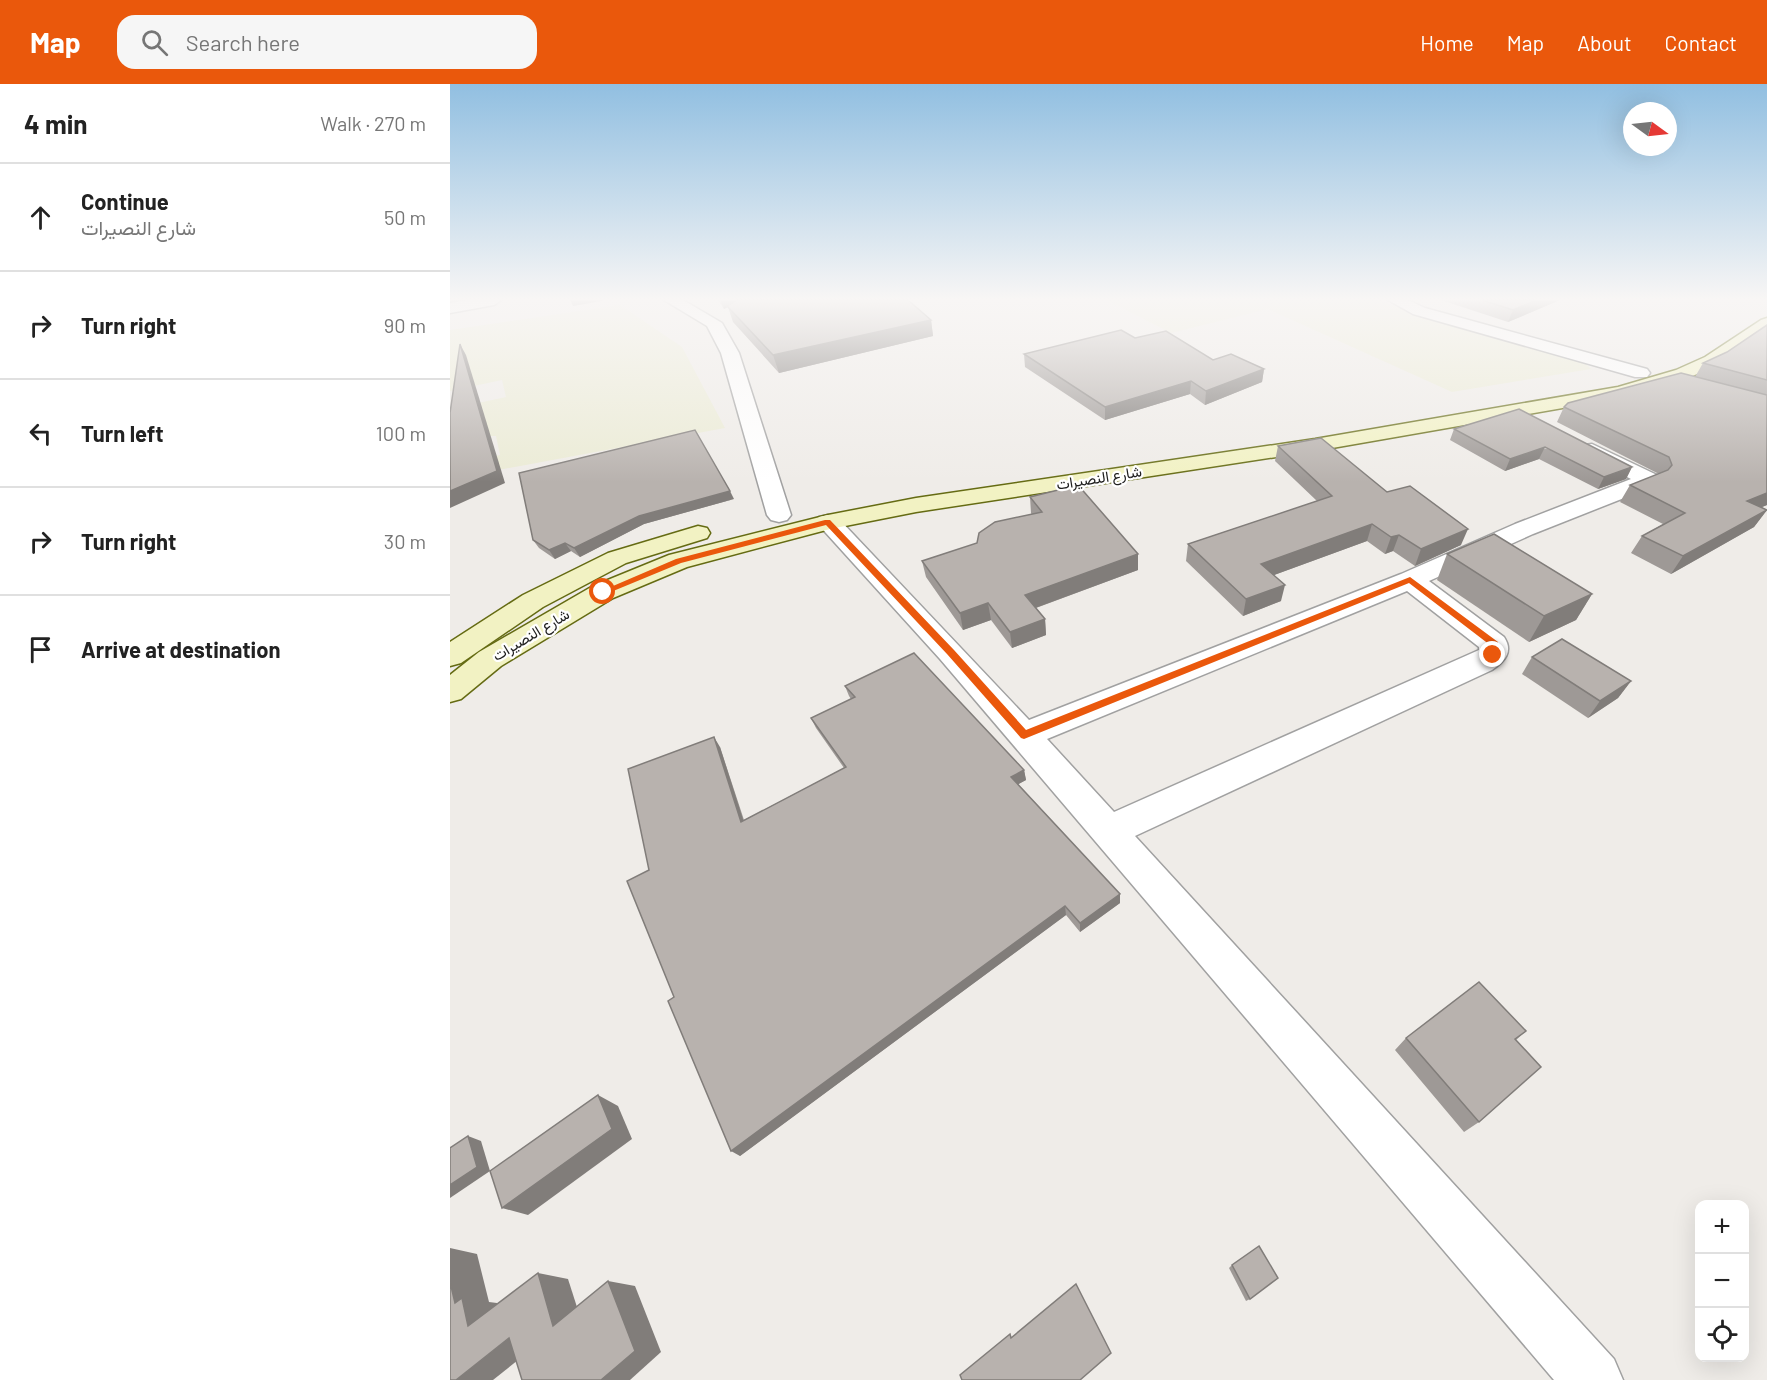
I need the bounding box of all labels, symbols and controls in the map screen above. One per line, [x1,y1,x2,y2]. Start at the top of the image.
search box [117,15,537,69]
text: Map [30,25,81,59]
icon: search [138,26,171,59]
text: Search here [186,29,300,55]
text: Home [1420,30,1474,55]
text: Map [1507,30,1544,55]
text: About [1577,30,1632,55]
text: Contact [1665,30,1737,55]
north arrow [1623,102,1677,156]
text: 4 min [24,108,88,139]
text: Walk · 270 m [320,111,426,135]
text: Continue [81,188,169,214]
icon: ahead [24,201,57,234]
text: 50 m [384,205,426,229]
text: شارع النصيرات [81,215,196,239]
icon: right [24,309,57,342]
text: Turn right [81,312,176,338]
text: 90 m [384,313,426,337]
icon: left [24,417,57,450]
text: Turn left [81,420,164,446]
text: 100 m [376,421,426,445]
street label: شارع النصيرات [1055,461,1143,496]
icon: right [24,525,57,558]
text: Turn right [81,528,176,554]
text: 30 m [384,529,426,553]
route start [589,578,615,604]
street label: شارع النصيرات [489,604,574,667]
icon: arrive [24,633,57,666]
text: Arrive at destination [81,636,280,662]
route end [1479,641,1505,667]
map controls [1695,1200,1749,1362]
button: + [1695,1200,1749,1254]
button: − [1695,1254,1749,1308]
button: locate [1695,1308,1749,1362]

